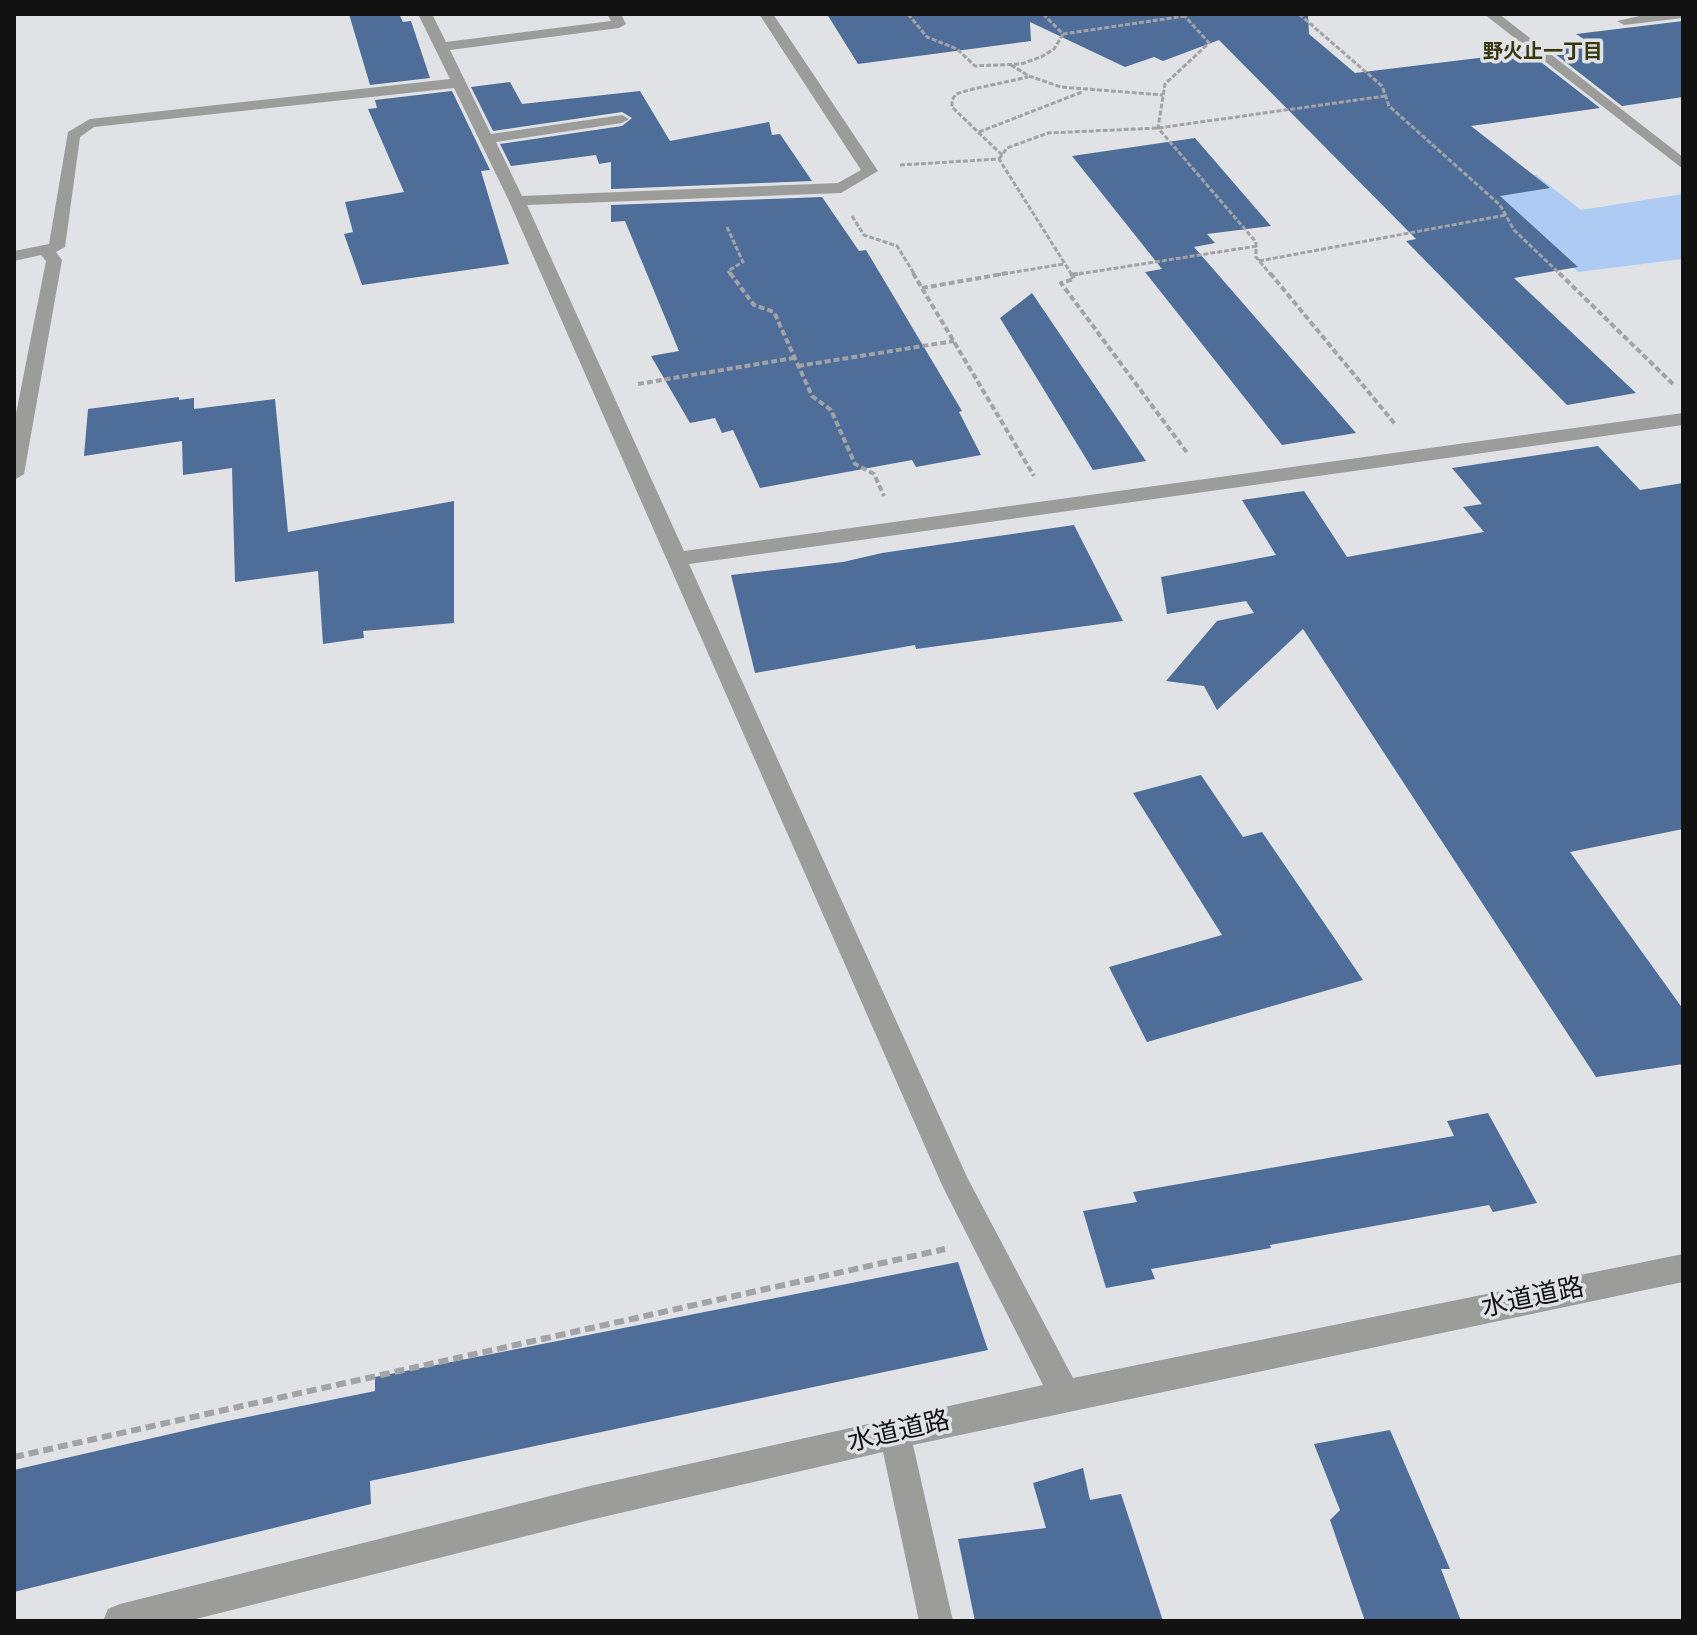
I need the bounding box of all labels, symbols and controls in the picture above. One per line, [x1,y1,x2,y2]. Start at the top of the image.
district label: 野火止一丁目 [1483,41,1603,65]
street label: 水道道路 [1479,1273,1587,1325]
street label: 水道道路 [845,1406,953,1460]

